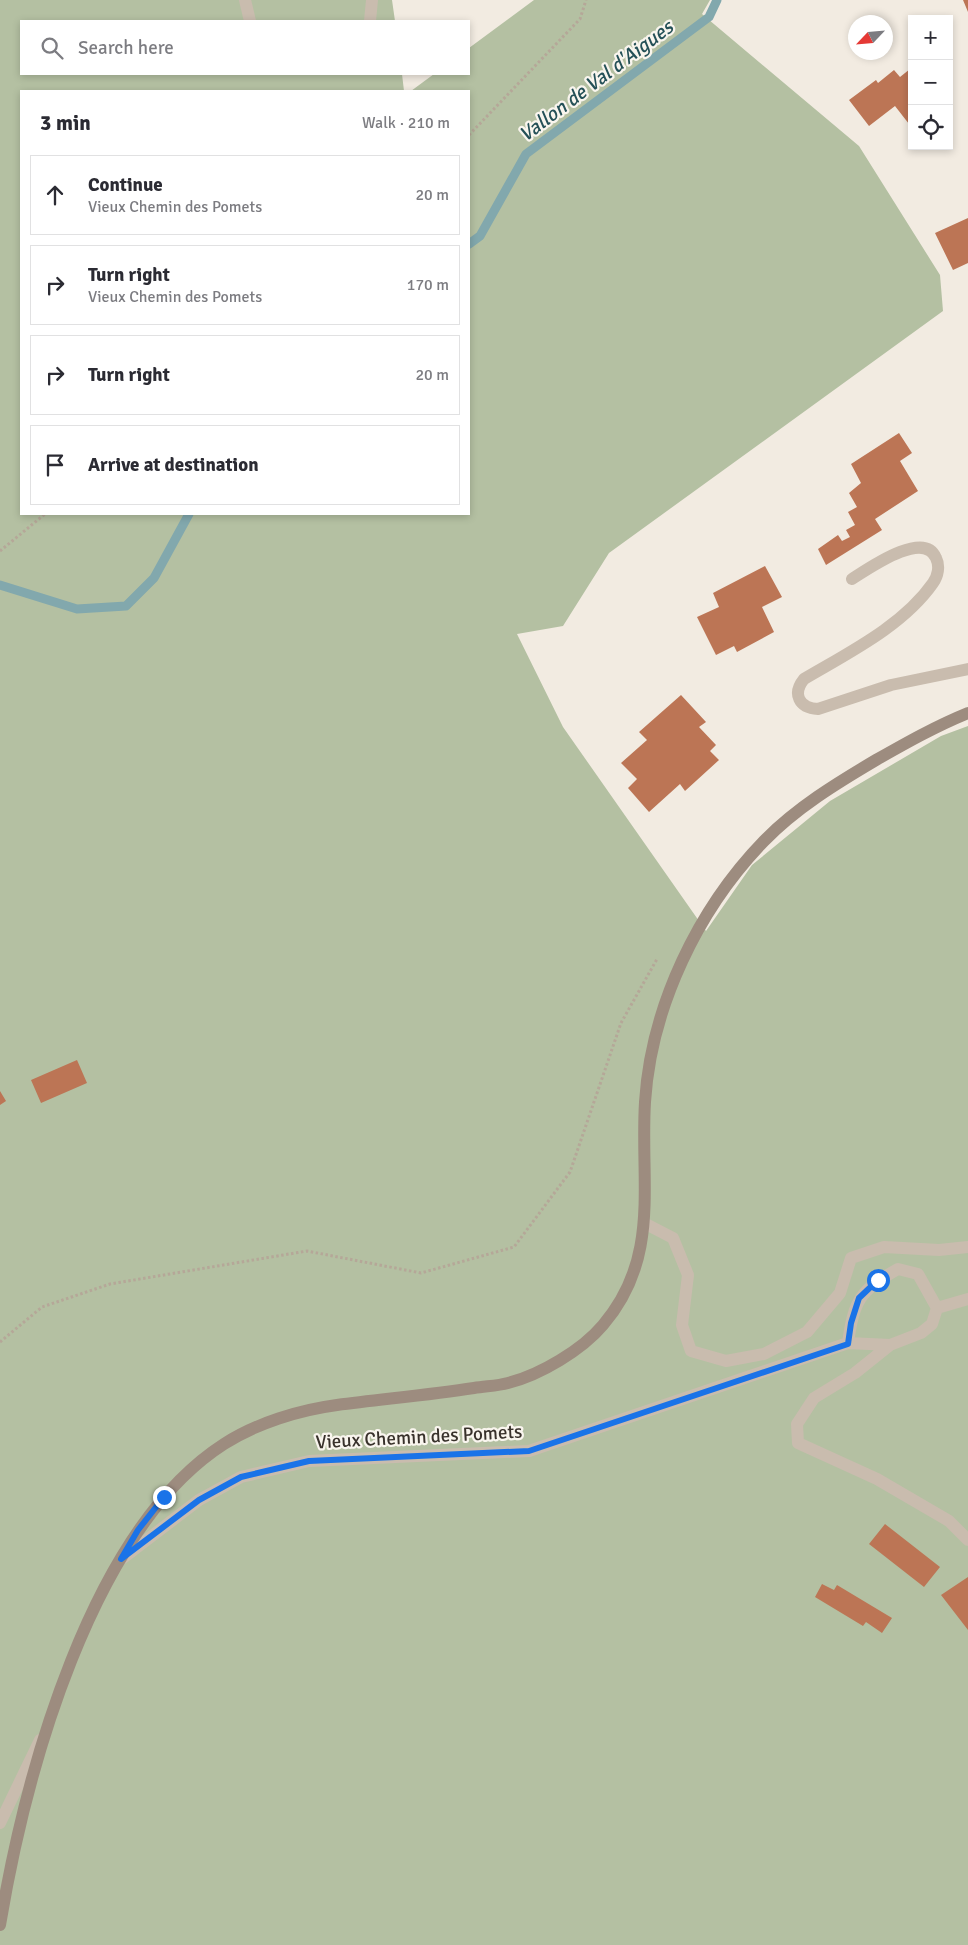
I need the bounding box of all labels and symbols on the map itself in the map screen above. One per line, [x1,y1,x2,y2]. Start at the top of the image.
water label: Vallon de Val d'Aigues [514,14,680,147]
north arrow [848,15,893,60]
route start [867,1269,890,1292]
street label: Vieux Chemin des Pomets [315,1420,523,1454]
route end [153,1486,176,1509]

